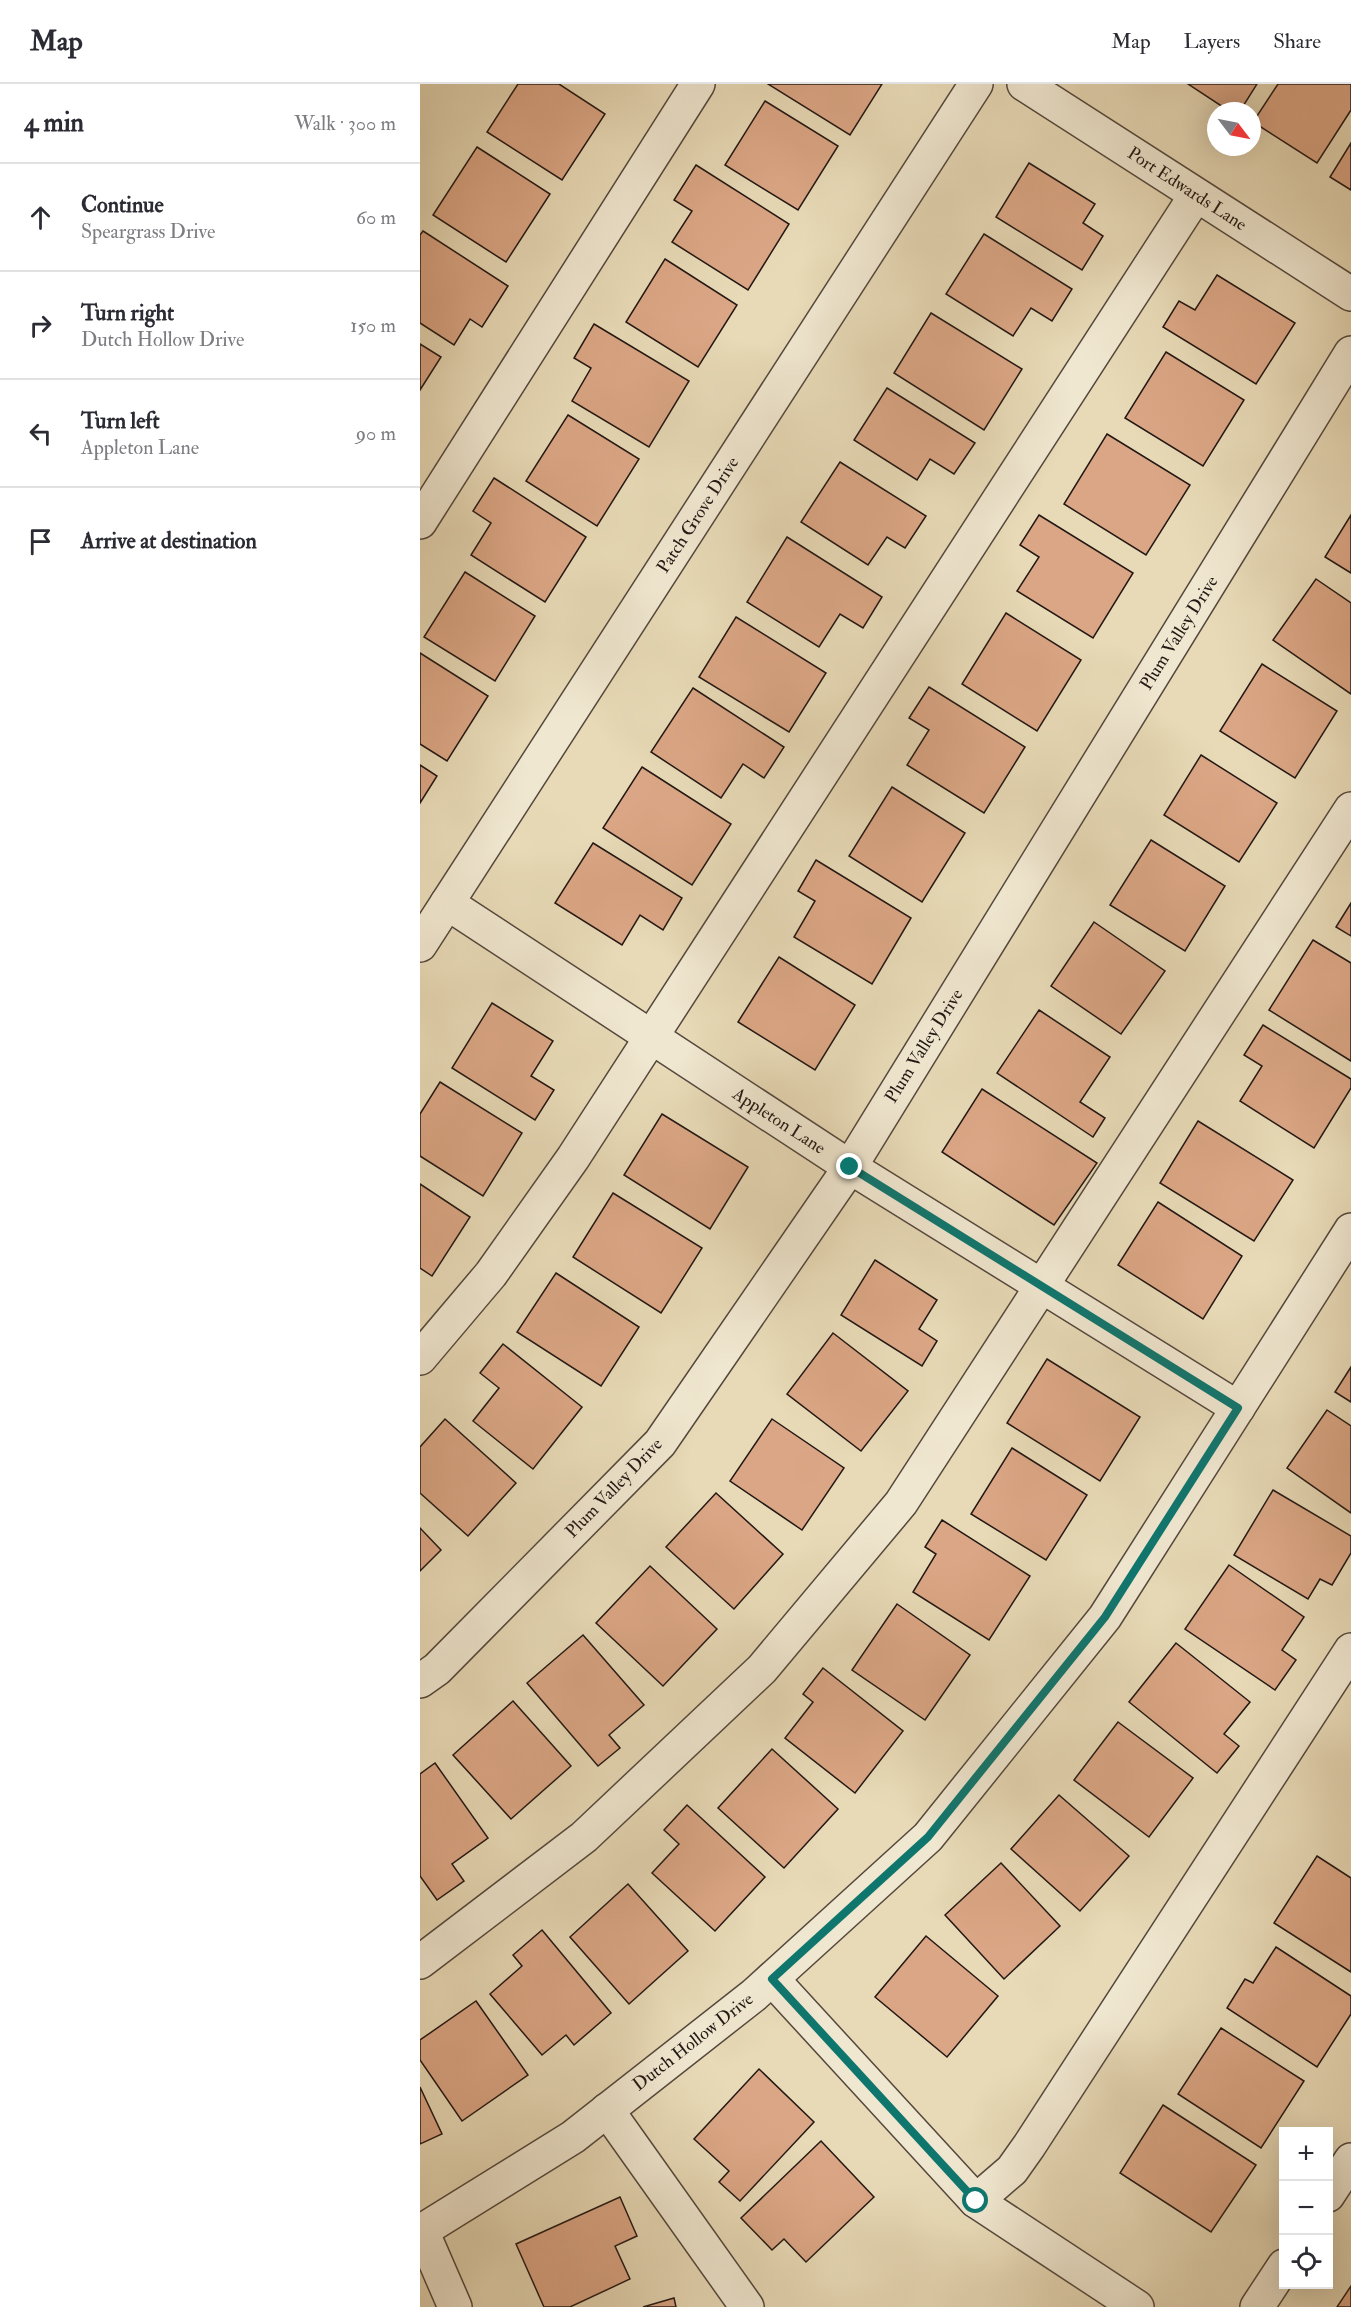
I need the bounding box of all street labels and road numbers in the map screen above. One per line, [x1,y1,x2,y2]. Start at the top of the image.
street label: Port Edwards Lane [1123,142,1251,236]
street label: Patch Grove Drive [652,452,744,578]
street label: Plum Valley Drive [1135,571,1224,694]
street label: Plum Valley Drive [880,984,969,1107]
street label: Appleton Lane [727,1082,830,1160]
street label: Plum Valley Drive [560,1433,668,1543]
street label: Dutch Hollow Drive [628,1987,758,2096]

